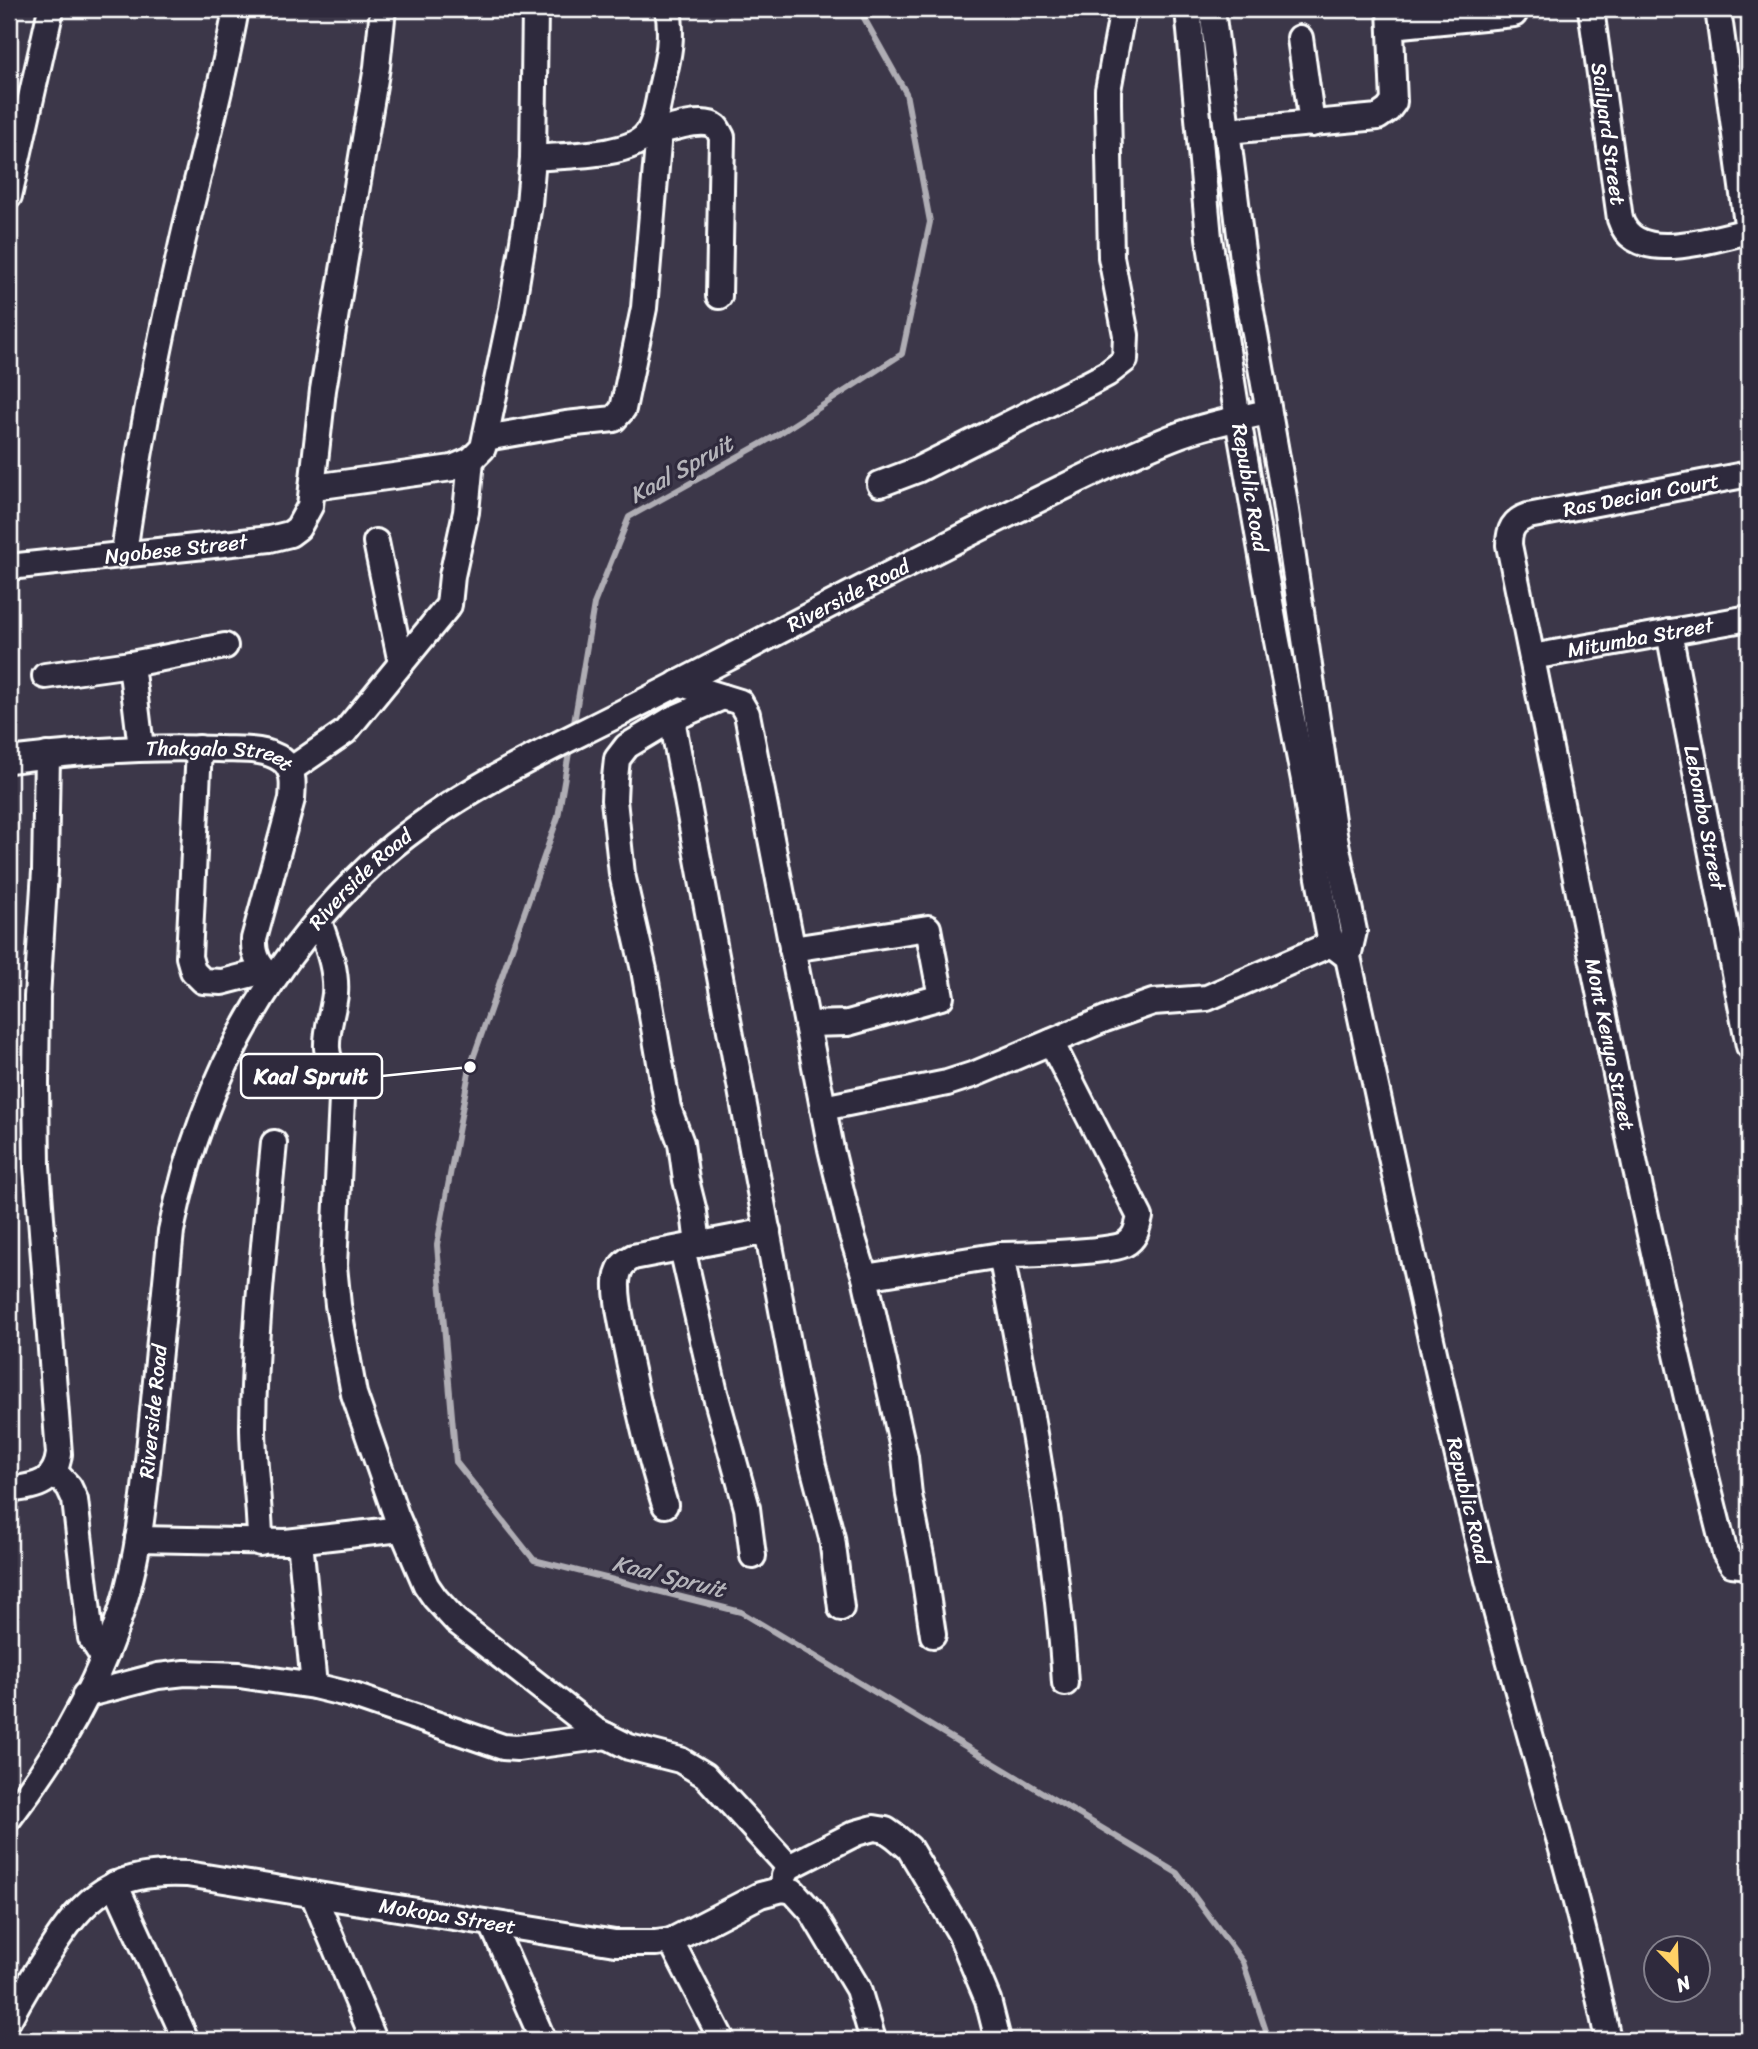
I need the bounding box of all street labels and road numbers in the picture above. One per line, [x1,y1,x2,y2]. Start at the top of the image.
street label: Sailyard Street [1580,60,1637,208]
street label: Republic Road [1220,420,1280,557]
street label: Ras Decian Court [1560,461,1722,529]
street label: Ngobese Street [103,522,251,576]
street label: Riverside Road [780,547,918,643]
street label: Mitumba Street [1564,605,1718,669]
street label: Thakgalo Street [145,729,304,780]
street label: Lebombo Street [1672,742,1738,895]
street label: Riverside Road [298,817,422,939]
street label: Mont Kenya Street [1574,954,1646,1134]
street label: Riverside Road [127,1341,179,1480]
street label: Republic Road [1435,1433,1503,1570]
street label: Mokopa Street [376,1886,518,1946]

